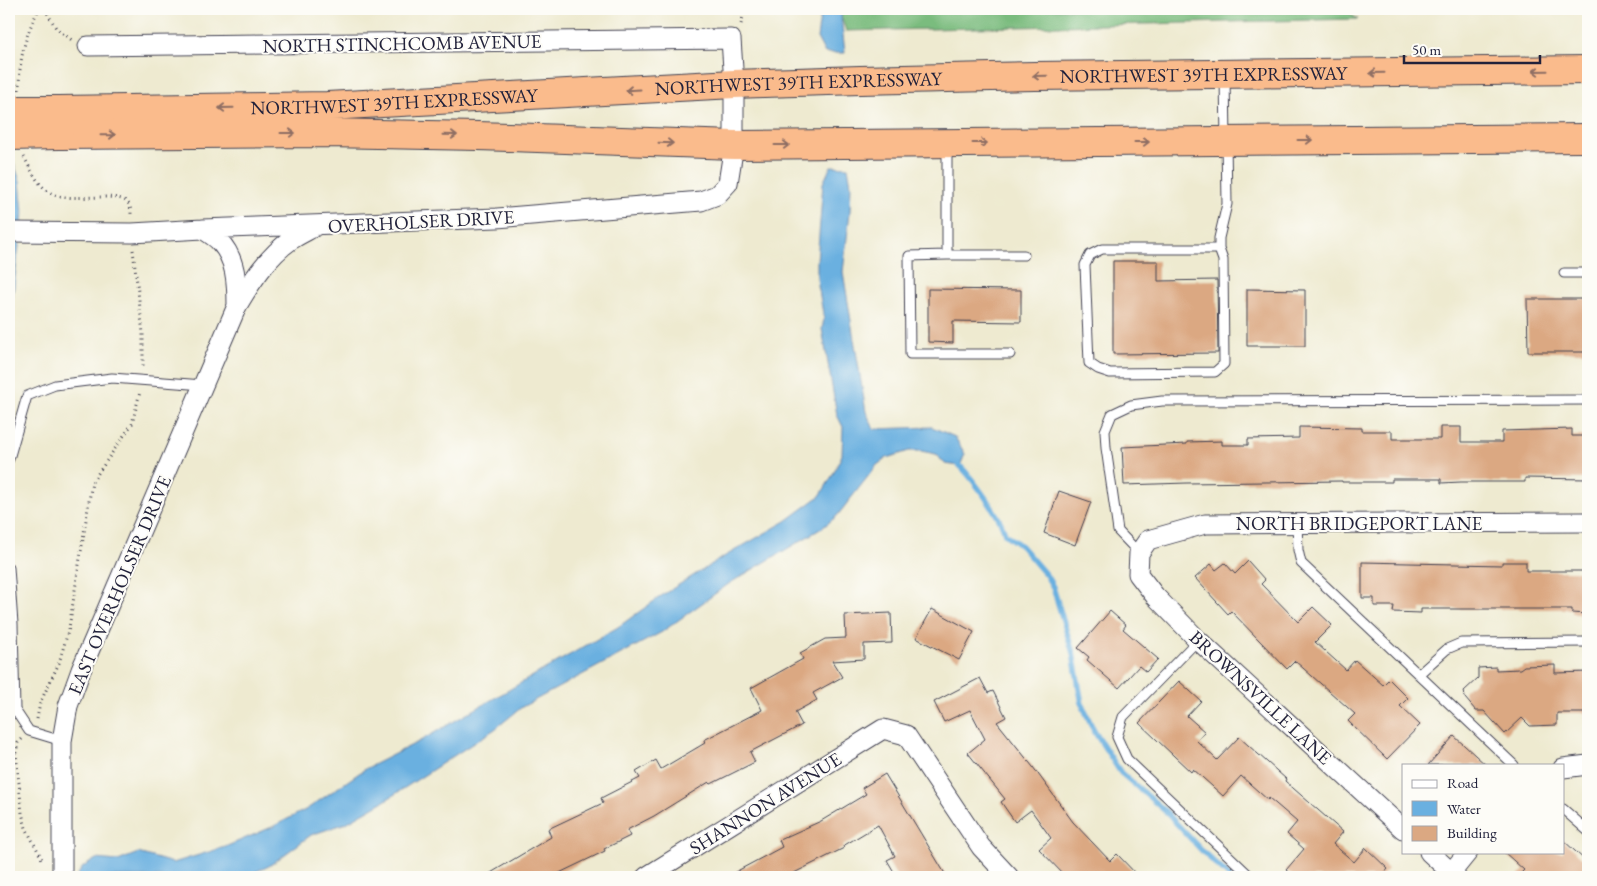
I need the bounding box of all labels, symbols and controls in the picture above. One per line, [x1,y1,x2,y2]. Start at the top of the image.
street label: NORTH STINCHCOMB AVENUE [262,29,542,58]
scale bar [1404,32,1541,64]
text: 50 m [1412,40,1441,59]
street label: NORTHWEST 39TH EXPRESSWAY [1059,61,1348,89]
street label: NORTHWEST 39TH EXPRESSWAY [654,66,943,101]
one-way arrow [1532,66,1548,76]
one-way arrow [1369,68,1385,77]
one-way arrow [1032,72,1048,81]
street label: NORTHWEST 39TH EXPRESSWAY [250,83,539,120]
one-way arrow [625,85,641,94]
one-way arrow [218,103,234,113]
one-way arrow [279,128,295,138]
one-way arrow [99,130,115,140]
one-way arrow [442,130,458,140]
one-way arrow [1296,135,1313,145]
one-way arrow [1134,137,1150,147]
one-way arrow [658,138,674,148]
one-way arrow [972,138,988,148]
one-way arrow [774,140,790,150]
street label: OVERHOLSER DRIVE [327,204,515,239]
street label: EAST OVERHOLSER DRIVE [62,472,177,699]
street label: NORTH BRIDGEPORT LANE [1236,511,1482,536]
street label: BROWNSVILLE LANE [1184,625,1337,770]
street label: SHANNON AVENUE [685,746,846,860]
legend [1402,764,1564,854]
text: Road [1447,773,1479,792]
text: Water [1447,799,1481,818]
text: Building [1447,823,1497,842]

